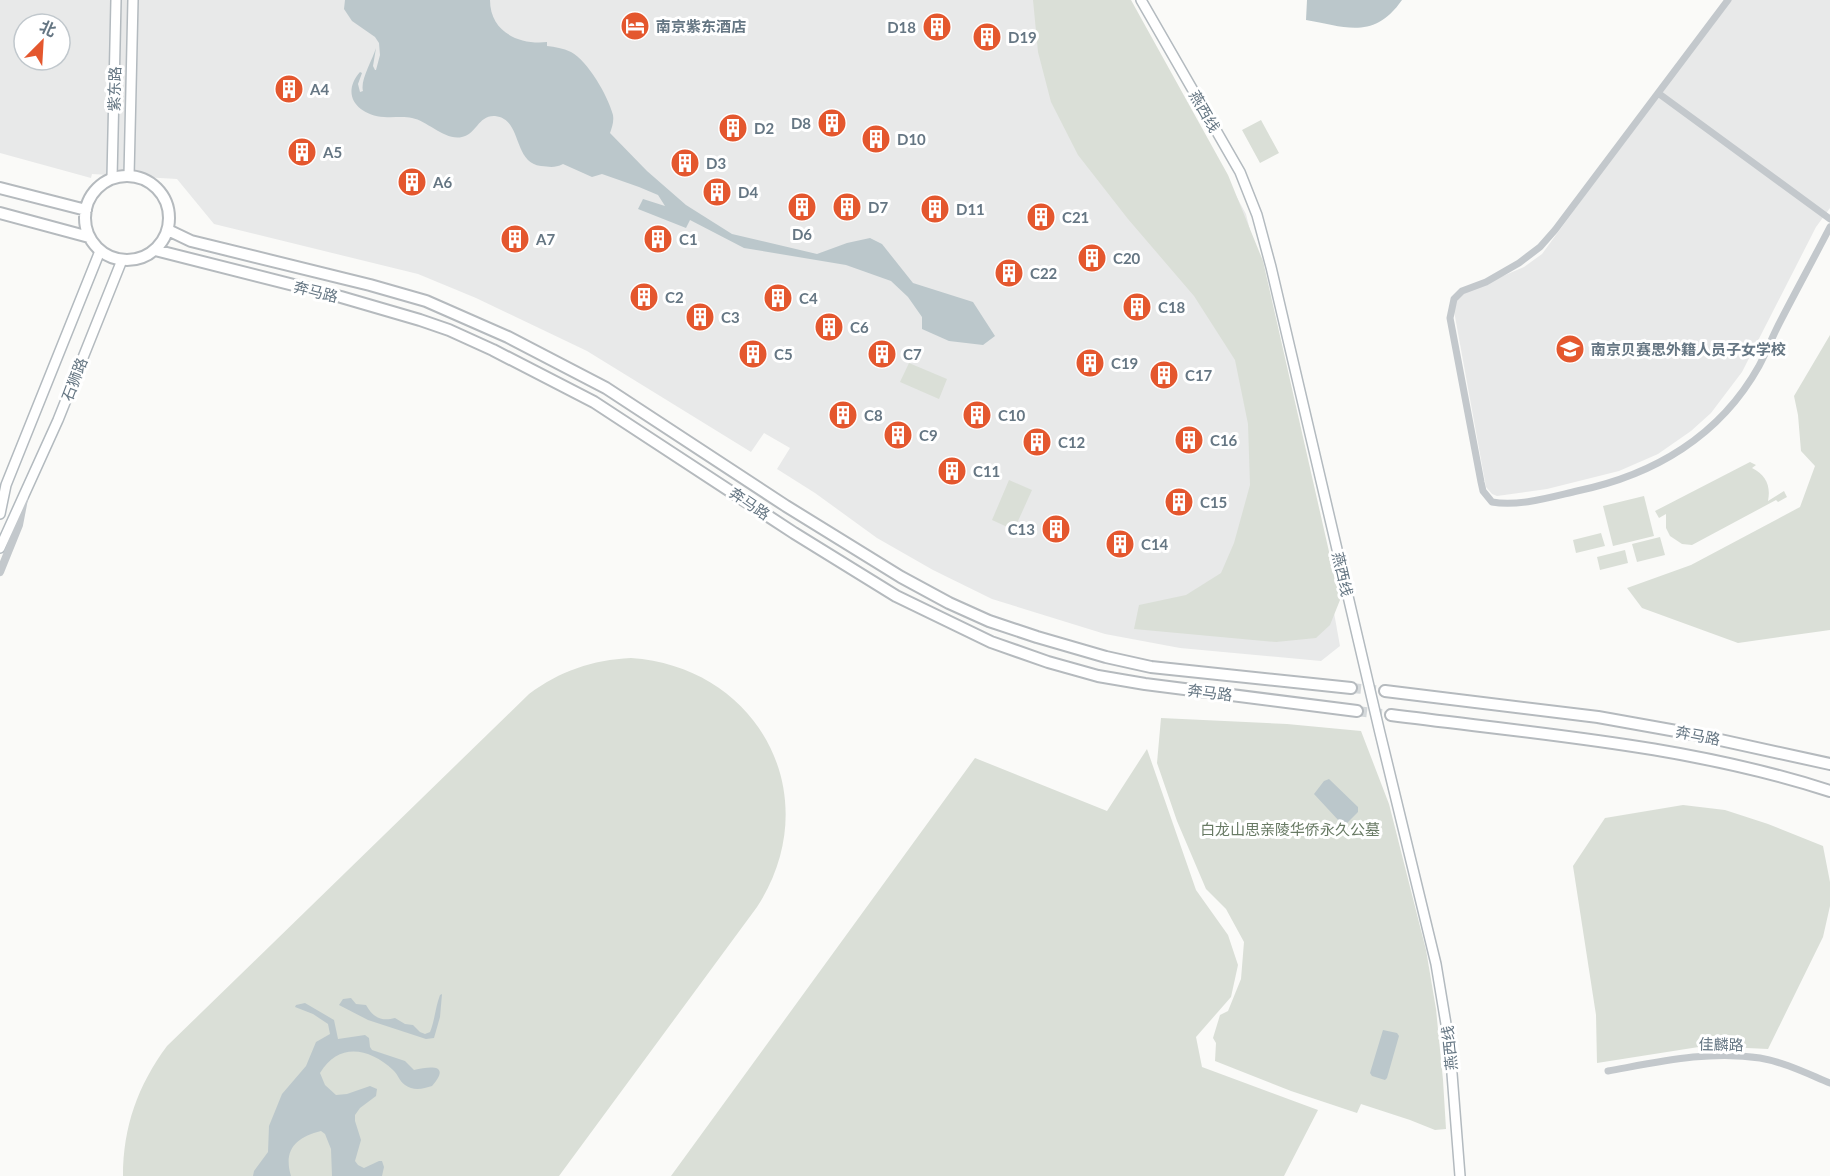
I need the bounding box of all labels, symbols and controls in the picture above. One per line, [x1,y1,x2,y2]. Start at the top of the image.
hotel icon: 南京紫东酒店 [619,10,651,42]
building icon: D18 [921,11,953,43]
north arrow [12,12,72,72]
text: 北 [37,16,59,40]
place label: 南京紫东酒店 [656,17,746,35]
place label: D18 [887,18,916,36]
building icon: D19 [971,21,1003,53]
place label: D19 [1008,28,1037,46]
street label: 紫东路 [105,66,123,112]
building icon: A4 [273,73,305,105]
place label: A4 [309,80,329,98]
street label: 燕西线 [1186,87,1224,135]
building icon: D8 [816,107,848,139]
building icon: D2 [717,112,749,144]
place label: D8 [791,114,811,132]
place label: D2 [754,119,774,137]
building icon: D10 [860,123,892,155]
place label: D10 [897,130,926,148]
building icon: A5 [286,136,318,168]
place label: A5 [322,143,342,161]
building icon: D3 [669,147,701,179]
place label: D3 [706,154,726,172]
building icon: A6 [396,166,428,198]
place label: A6 [432,173,452,191]
building icon: D4 [701,176,733,208]
place label: D4 [738,183,758,201]
building icon: D6 [786,191,818,223]
building icon: D7 [831,191,863,223]
building icon: D11 [919,193,951,225]
place label: D7 [868,198,888,216]
place label: D11 [956,200,985,218]
building icon: C21 [1025,201,1057,233]
place label: C21 [1062,208,1089,226]
building icon: A7 [499,223,531,255]
building icon: C1 [642,223,674,255]
place label: D6 [792,225,812,243]
place label: A7 [535,230,555,248]
place label: C1 [679,230,698,248]
building icon: C20 [1076,242,1108,274]
place label: C20 [1113,249,1141,267]
building icon: C22 [993,257,1025,289]
place label: C22 [1030,264,1058,282]
street label: 奔马路 [292,277,340,305]
building icon: C2 [628,281,660,313]
building icon: C4 [762,282,794,314]
place label: C2 [665,288,684,306]
place label: C4 [799,289,818,307]
building icon: C18 [1121,291,1153,323]
place label: C18 [1158,298,1186,316]
building icon: C3 [684,301,716,333]
place label: C3 [721,308,740,326]
building icon: C6 [813,311,845,343]
place label: C6 [850,318,869,336]
school or university icon: 南京贝赛思外籍人员子女学校 [1554,333,1586,365]
building icon: C5 [737,338,769,370]
building icon: C7 [866,338,898,370]
place label: 南京贝赛思外籍人员子女学校 [1591,340,1786,358]
place label: C5 [774,345,793,363]
place label: C7 [903,345,922,363]
building icon: C19 [1074,347,1106,379]
place label: C19 [1111,354,1138,372]
street label: 石狮路 [58,355,90,403]
building icon: C17 [1148,359,1180,391]
place label: C17 [1185,366,1213,384]
building icon: C8 [827,399,859,431]
building icon: C10 [961,399,993,431]
place label: C8 [864,406,883,424]
place label: C10 [998,406,1026,424]
building icon: C9 [882,419,914,451]
building icon: C16 [1173,424,1205,456]
place label: C9 [919,426,938,444]
building icon: C12 [1021,426,1053,458]
place label: C16 [1210,431,1238,449]
place label: C12 [1058,433,1086,451]
building icon: C11 [936,455,968,487]
place label: C11 [973,462,1000,480]
street label: 奔马路 [726,483,774,523]
building icon: C15 [1163,486,1195,518]
place label: C15 [1200,493,1227,511]
building icon: C13 [1040,513,1072,545]
place label: C13 [1008,520,1035,538]
building icon: C14 [1104,528,1136,560]
place label: C14 [1141,535,1169,553]
street label: 燕西线 [1329,550,1357,598]
street label: 奔马路 [1187,680,1233,704]
street label: 奔马路 [1674,722,1722,748]
park label: 白龙山思亲陵华侨永久公墓 [1200,820,1380,838]
street label: 燕西线 [1438,1025,1460,1071]
street label: 佳麟路 [1698,1035,1744,1053]

